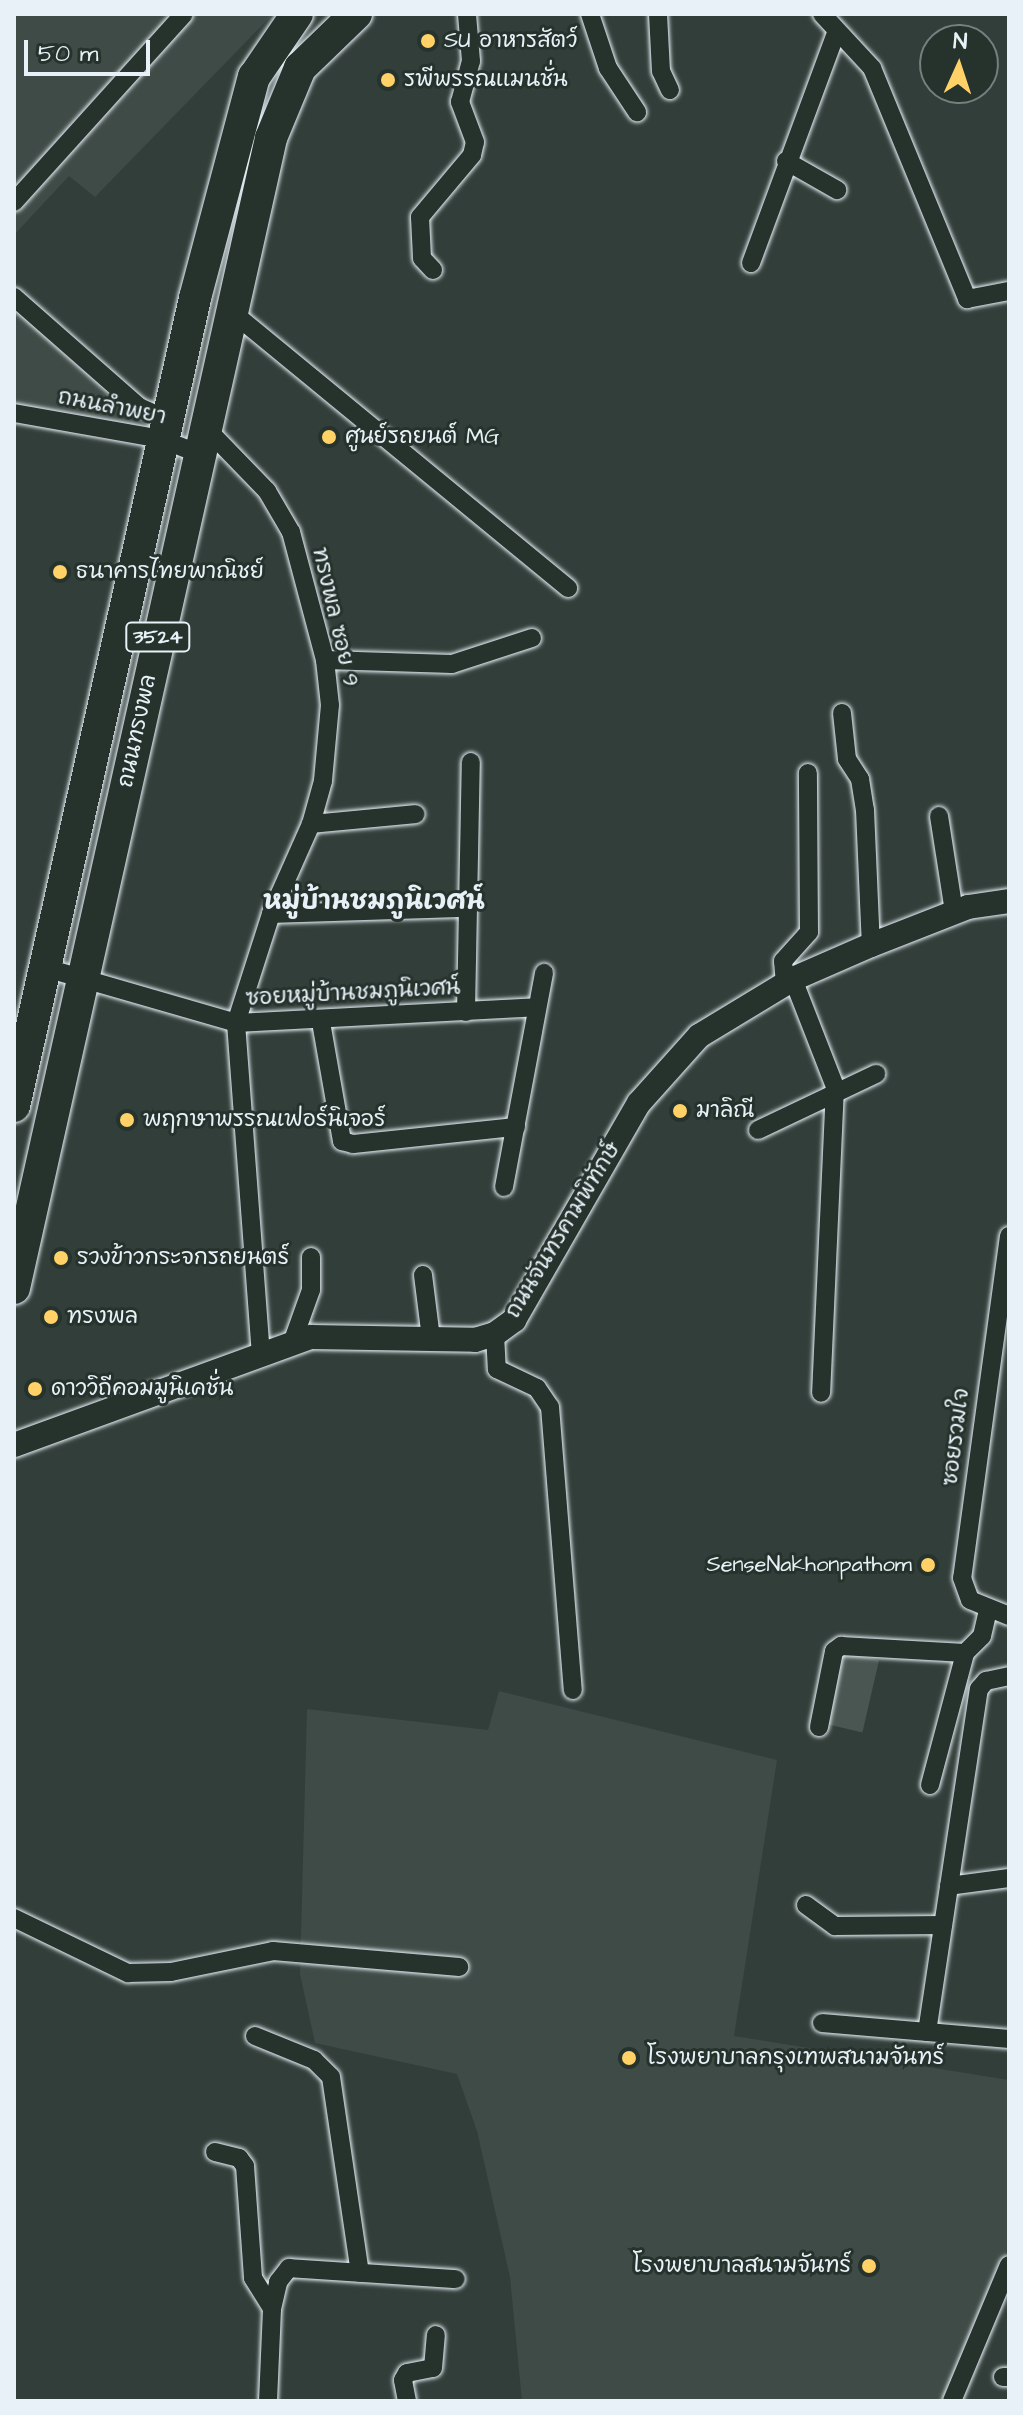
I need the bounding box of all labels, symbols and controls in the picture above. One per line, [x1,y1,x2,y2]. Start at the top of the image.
scale bar [28,24,154,74]
north arrow [919,24,999,104]
text: N [952,26,968,57]
place label: SU อาหารสัตว์ [444,28,577,54]
marker: SU อาหารสัตว์ [419,32,437,50]
text: 50 m [38,37,98,71]
place label: รพีพรรณแมนชั่น [404,67,568,93]
marker: รพีพรรณแมนชั่น [379,71,397,89]
street label: ถนนลำพยา [56,384,168,430]
place label: ศูนย์รถยนต์ MG [345,424,500,450]
marker: ศูนย์รถยนต์ MG [320,428,338,446]
street label: ทรงพล ซอย 9 [306,545,364,689]
place label: ธนาคารไทยพาณิชย์ [76,559,264,585]
marker: ธนาคารไทยพาณิชย์ [51,563,69,581]
road number: 3524 [124,621,192,653]
street label: ถนนทรงพล [112,672,162,790]
district label: หมู่บ้านชมภูนิเวศน์ [263,886,485,918]
street label: ซอยหมู่บ้านชมภูนิเวศน์ [245,974,461,1012]
place label: มาลิณี [696,1098,754,1124]
marker: มาลิณี [671,1102,689,1120]
place label: พฤกษาพรรณเฟอร์นิเจอร์ [143,1107,386,1133]
marker: พฤกษาพรรณเฟอร์นิเจอร์ [118,1111,136,1129]
street label: ถนนจันทรคามพิทักษ์ [500,1137,626,1323]
place label: รวงข้าวกระจกรถยนตร์ [77,1245,289,1271]
marker: รวงข้าวกระจกรถยนตร์ [52,1249,70,1267]
place label: ทรงพล [67,1304,138,1330]
marker: ทรงพล [42,1308,60,1326]
place label: ดาววิถีคอมมูนิเคชั่น [51,1376,233,1402]
marker: ดาววิถีคอมมูนิเคชั่น [26,1380,44,1398]
street label: ซอยรวมใจ [937,1387,975,1487]
place label: SenseNakhonpathom [707,1552,912,1578]
marker: SenseNakhonpathom [919,1556,937,1574]
place label: โรงพยาบาลกรุงเทพสนามจันทร์ [647,2045,944,2071]
marker: โรงพยาบาลกรุงเทพสนามจันทร์ [618,2047,640,2069]
place label: โรงพยาบาลสนามจันทร์ [633,2253,851,2279]
marker: โรงพยาบาลสนามจันทร์ [858,2255,880,2277]

